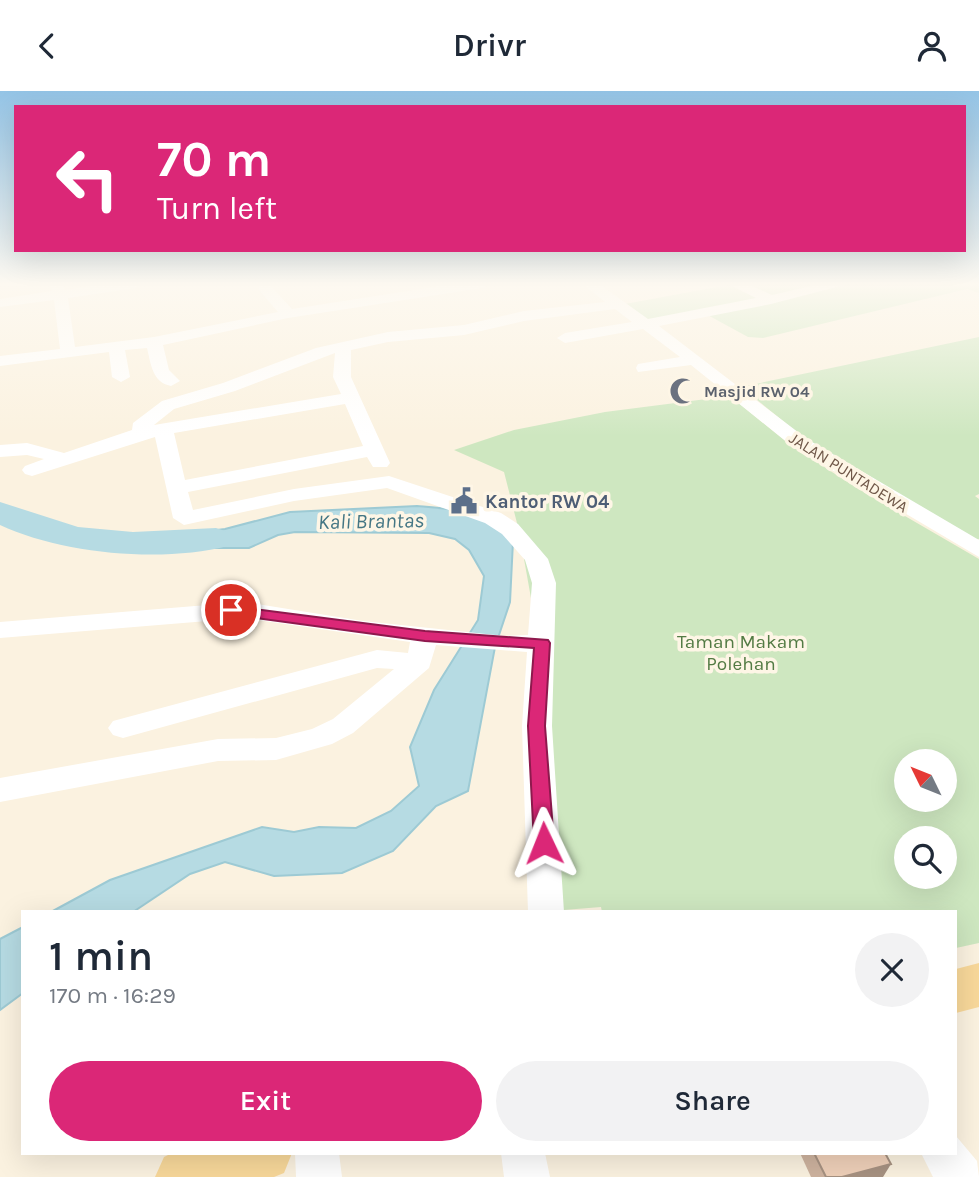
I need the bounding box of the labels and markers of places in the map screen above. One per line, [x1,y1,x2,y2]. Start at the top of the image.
mosque icon: Masjid RW 04 [668,376,698,406]
place label: Masjid RW 04 [704,382,810,401]
public building icon: Kantor RW 04 [449,486,479,516]
place label: Kantor RW 04 [485,491,610,513]
pin [201,580,261,640]

